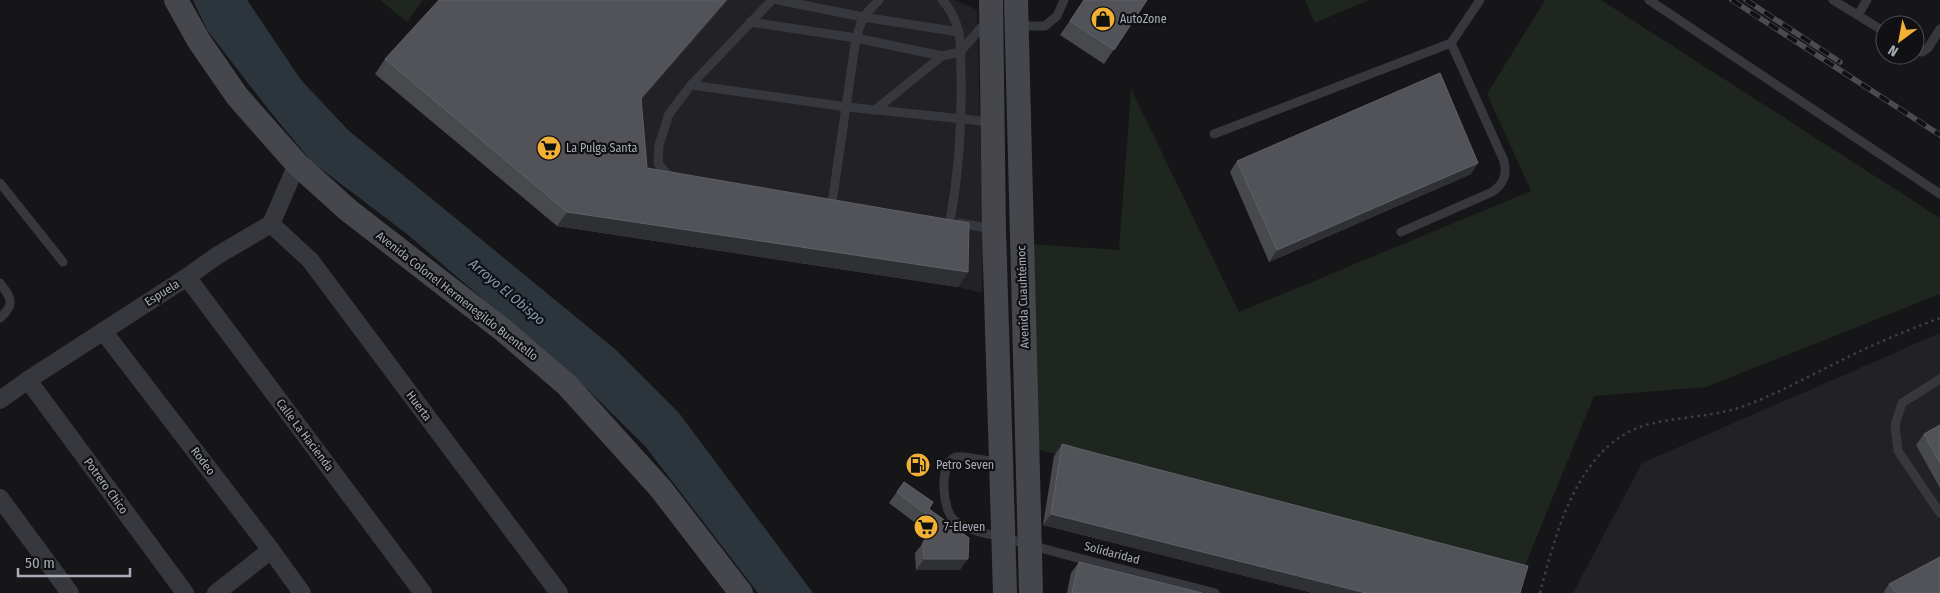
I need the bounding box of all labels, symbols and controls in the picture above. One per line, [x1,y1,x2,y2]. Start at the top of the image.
shop icon: AutoZone [1090,6,1116,32]
place label: AutoZone [1120,12,1167,26]
north arrow [1875,15,1925,65]
text: N [1885,41,1901,60]
supermarket icon: La Pulga Santa [536,135,562,161]
place label: La Pulga Santa [566,141,637,155]
street label: Avenida Colonel Hermenegildo Buentello [373,229,541,363]
street label: Avenida Cuauhtémoc [1014,245,1032,349]
water label: Arroyo El Obispo [465,255,549,329]
street label: Espuela [142,277,182,309]
street label: Huerta [403,388,435,424]
street label: Calle La Hacienda [273,396,337,474]
street label: Rodeo [188,444,218,478]
fuel station icon: Petro Seven [905,452,931,478]
street label: Potrero Chico [81,455,131,517]
place label: Petro Seven [936,458,994,472]
supermarket icon: 7-Eleven [913,514,939,540]
place label: 7-Eleven [944,520,985,534]
street label: Solidaridad [1083,539,1141,567]
scale bar [18,546,130,578]
text: 50 m [25,554,55,572]

